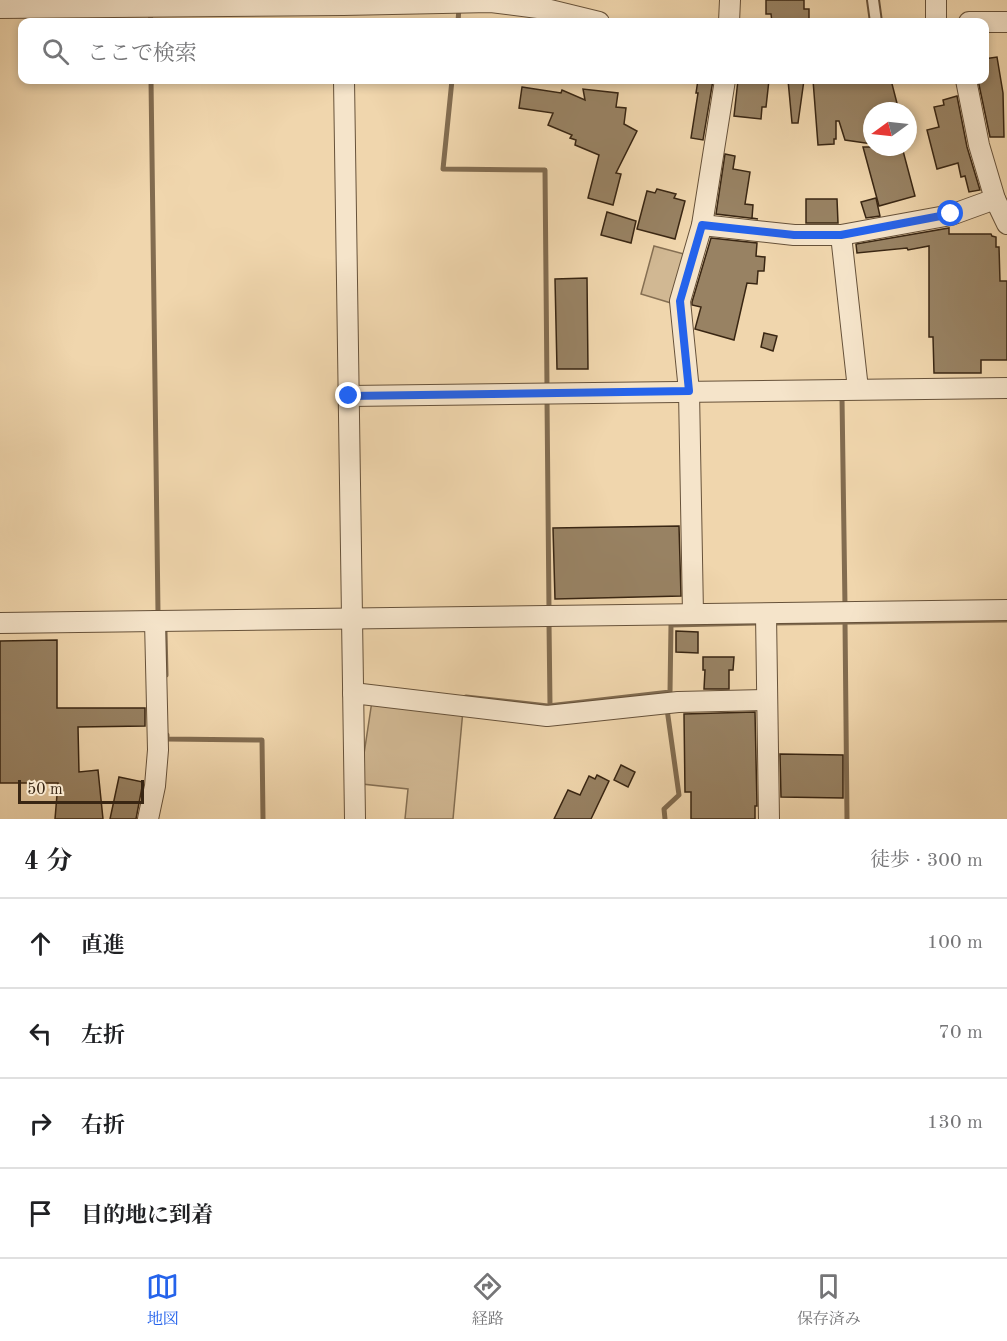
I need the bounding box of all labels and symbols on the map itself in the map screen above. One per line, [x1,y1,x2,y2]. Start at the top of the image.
north arrow [863,102,917,156]
route start [937,200,963,226]
route end [335,382,361,408]
scale bar [18,777,144,804]

